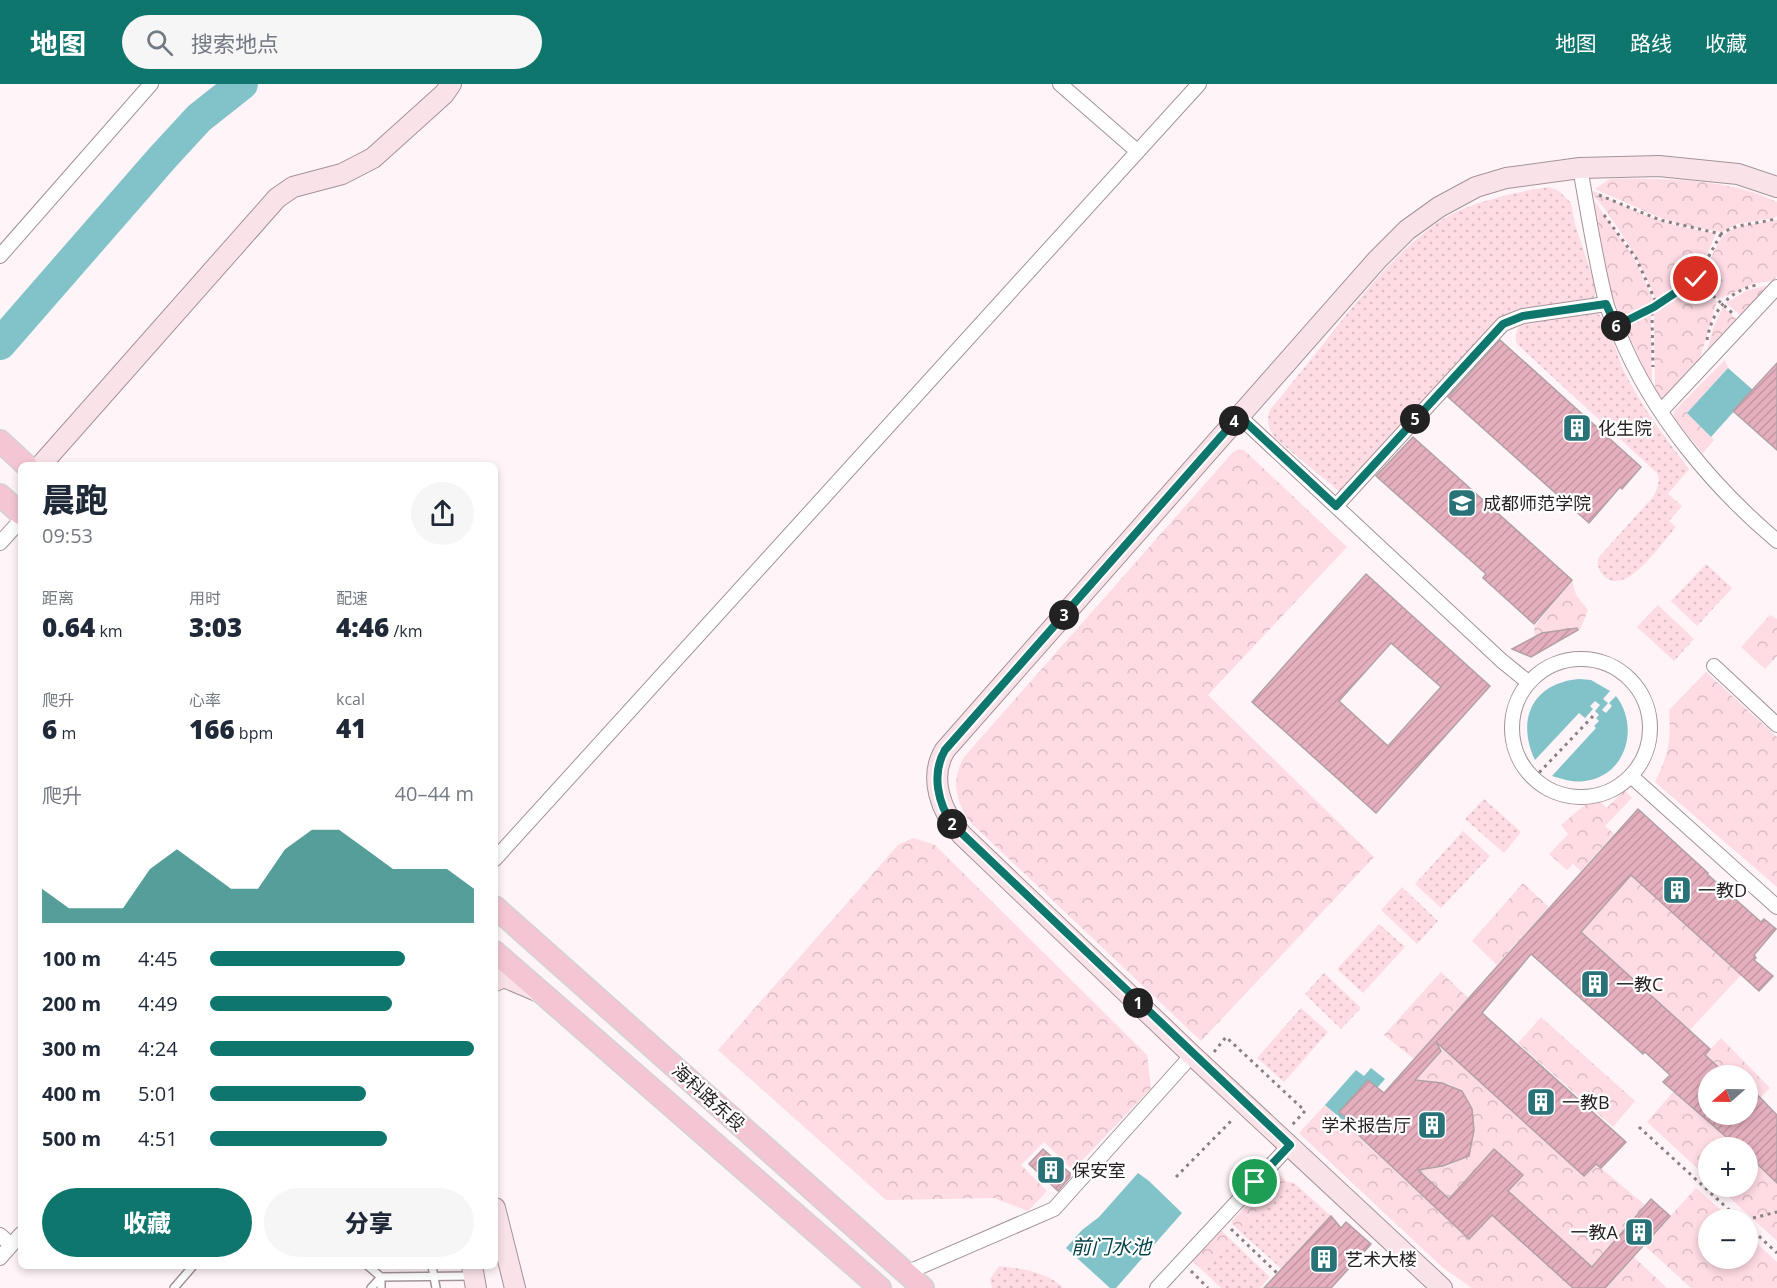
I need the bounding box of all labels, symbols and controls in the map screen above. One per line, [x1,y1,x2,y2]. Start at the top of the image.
search box [122,15,542,69]
text: 地图 [30,24,86,62]
icon: search [143,26,176,59]
text: 搜索地点 [191,28,279,58]
text: 地图 [1555,29,1597,57]
text: 路线 [1630,29,1672,57]
text: 收藏 [1705,29,1747,57]
pin [1670,253,1721,304]
icon: check [1679,262,1712,295]
pin: 6 [1601,311,1631,341]
text: 6 [1611,315,1621,337]
pin: 5 [1400,404,1430,434]
pin: 4 [1219,406,1249,436]
text: 5 [1410,408,1420,430]
text: 4 [1229,410,1239,432]
building icon: 化生院 [1561,412,1593,444]
place label: 化生院 [1598,416,1652,440]
text: 晨跑 [42,477,108,522]
button: share [411,482,474,545]
school or university icon: 成都师范学院 [1446,487,1478,519]
place label: 成都师范学院 [1483,491,1591,515]
text: 09:53 [42,522,93,549]
text: 距离 [42,587,74,609]
text: 用时 [189,587,221,609]
text: 配速 [336,587,368,609]
pin: 3 [1049,600,1079,630]
text: 3 [1059,604,1069,626]
text: 0.64 [42,609,95,645]
text: 3:03 [189,609,242,645]
text: 4:46 [336,609,389,645]
text: km [95,620,123,642]
text: /km [389,620,422,642]
text: kcal [336,688,365,710]
text: 爬升 [42,689,74,711]
text: 心率 [189,689,221,711]
text: 41 [336,710,366,746]
text: 6 [42,711,57,747]
text: 166 [189,711,235,747]
text: m [57,722,76,744]
text: bpm [235,722,273,744]
text: 40–44 m [395,780,474,807]
text: 爬升 [42,782,82,809]
pin: 2 [937,809,967,839]
text: 2 [947,813,957,835]
building icon: 一教D [1661,874,1693,906]
place label: 一教D [1698,878,1747,902]
text: 100 m [42,945,101,972]
text: 4:45 [138,945,178,972]
building icon: 一教C [1579,968,1611,1000]
place label: 一教C [1616,972,1663,996]
pin: 1 [1123,988,1153,1018]
text: 200 m [42,990,101,1017]
text: 4:49 [138,990,178,1017]
text: 1 [1133,992,1143,1014]
text: 300 m [42,1035,101,1062]
text: 4:24 [138,1035,178,1062]
street label: 海科路东段 [668,1058,750,1136]
north arrow [1698,1065,1758,1125]
map controls [1698,1065,1758,1269]
text: 400 m [42,1080,101,1107]
text: 5:01 [138,1080,178,1107]
building icon: 一教B [1525,1086,1557,1118]
place label: 一教B [1562,1090,1610,1114]
building icon: 学术报告厅 [1416,1109,1448,1141]
place label: 学术报告厅 [1321,1113,1411,1137]
text: 500 m [42,1125,101,1152]
text: 4:51 [138,1125,178,1152]
button: + [1698,1137,1758,1197]
building icon: 保安室 [1035,1154,1067,1186]
pin [1229,1156,1280,1207]
place label: 保安室 [1072,1158,1126,1182]
icon: arrive [1238,1165,1271,1198]
button: 收藏 [42,1188,252,1257]
button: 分享 [264,1188,474,1257]
button: − [1698,1209,1758,1269]
building icon: 一教A [1623,1216,1655,1248]
place label: 一教A [1571,1220,1619,1244]
water label: 前门水池 [1071,1233,1153,1260]
building icon: 艺术大楼 [1308,1243,1340,1275]
place label: 艺术大楼 [1345,1247,1417,1271]

